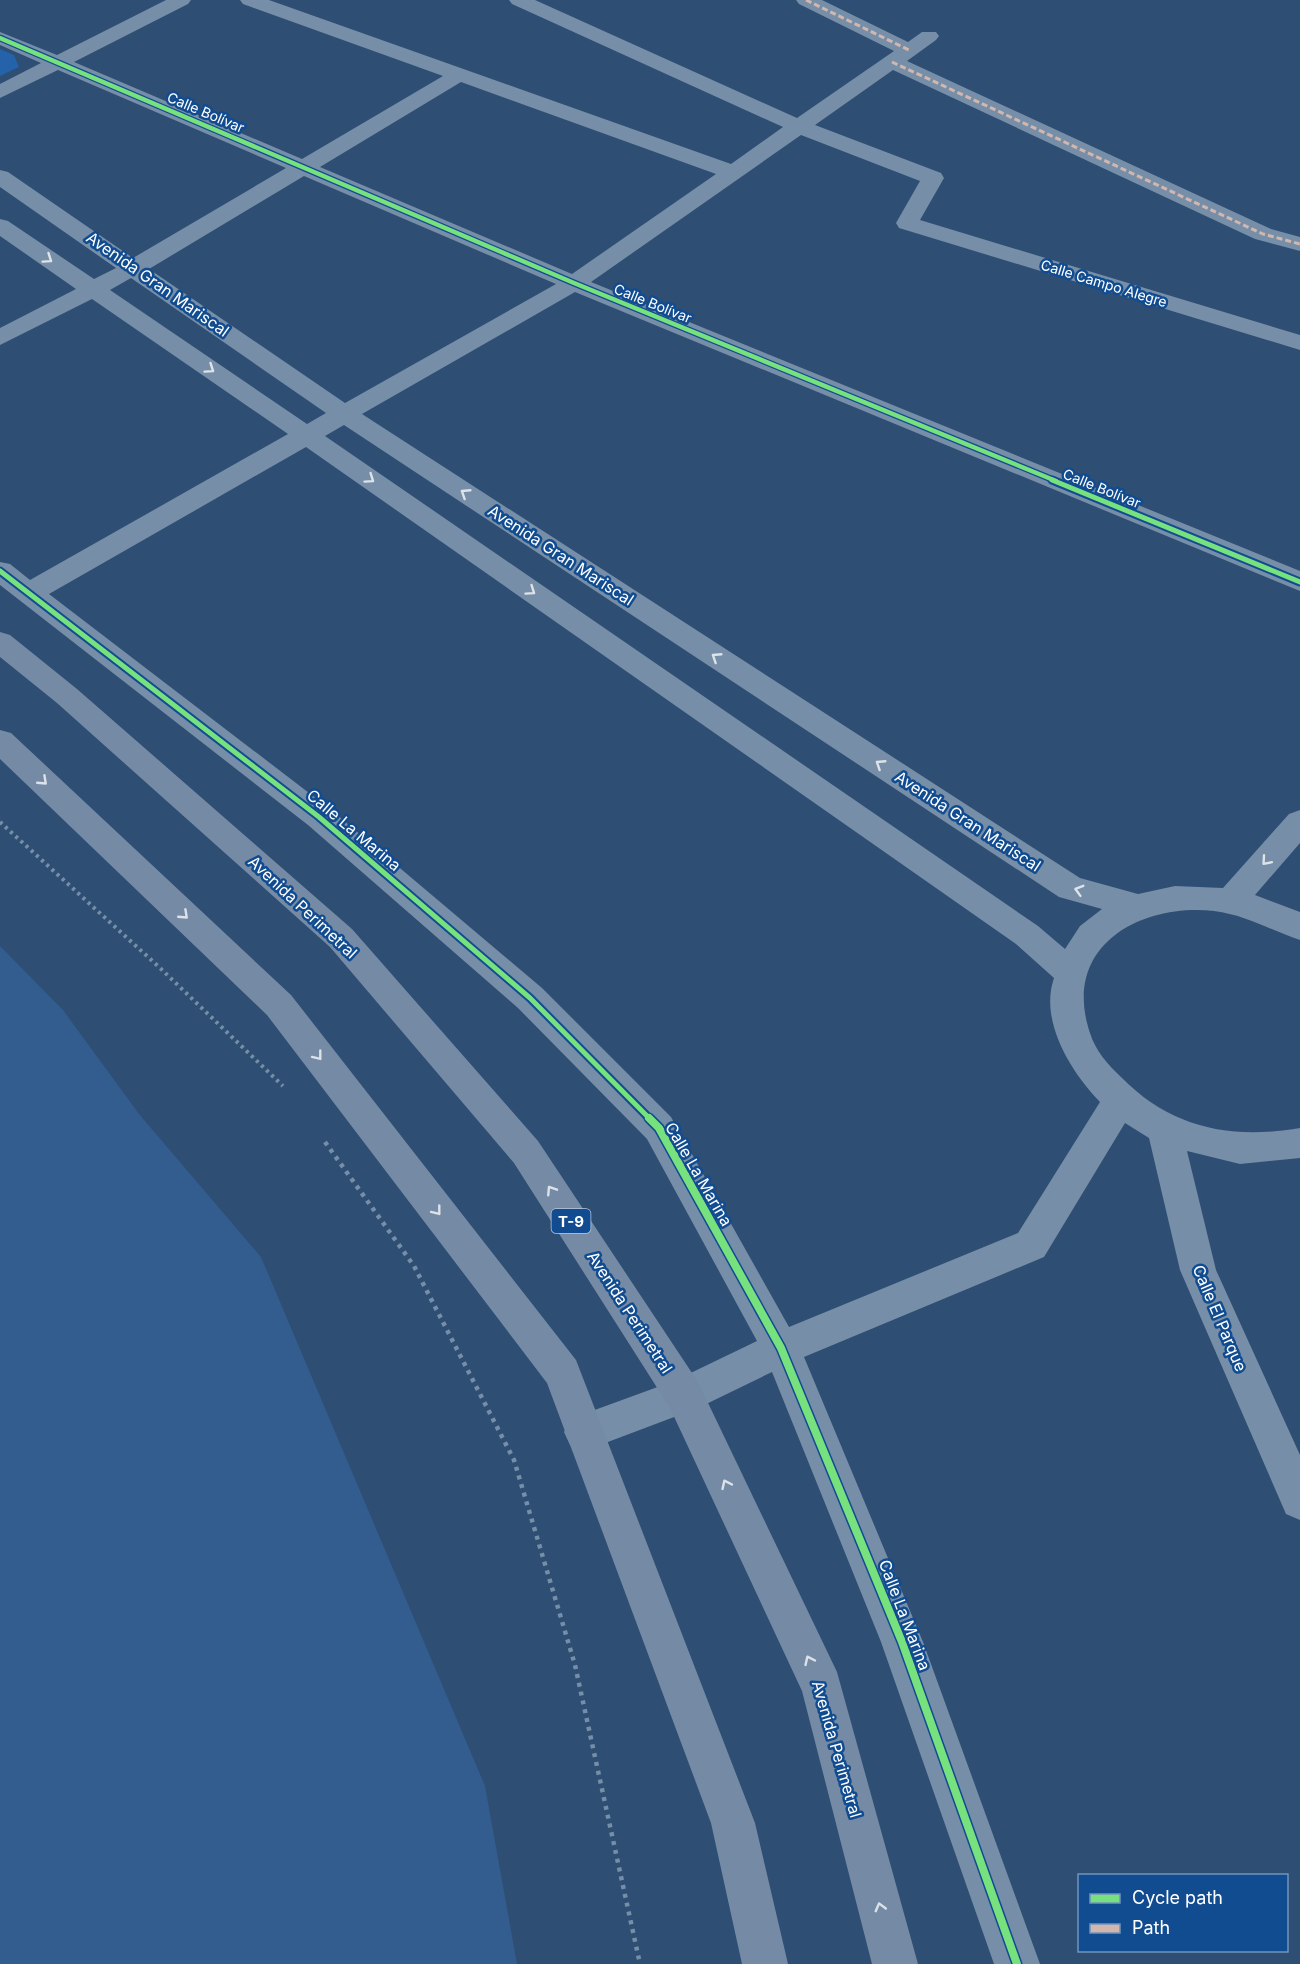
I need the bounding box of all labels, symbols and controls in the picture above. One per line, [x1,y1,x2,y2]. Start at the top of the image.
street label: Calle Bolívar [165,88,247,136]
street label: Avenida Gran Mariscal [83,227,233,341]
one-way arrow [42,252,53,263]
street label: Calle Campo Alegre [1039,256,1169,310]
street label: Calle Bolívar [612,280,694,326]
one-way arrow [203,362,214,373]
street label: Calle Bolívar [1061,465,1143,511]
one-way arrow [364,472,375,483]
one-way arrow [461,489,472,500]
street label: Avenida Gran Mariscal [484,500,638,610]
one-way arrow [524,584,535,595]
one-way arrow [712,653,723,664]
one-way arrow [875,760,886,771]
street label: Avenida Gran Mariscal [891,766,1045,876]
one-way arrow [35,774,46,785]
street label: Calle La Marina [303,785,405,875]
street label: Avenida Perimetral [244,851,362,963]
one-way arrow [1262,854,1273,864]
one-way arrow [1075,885,1085,898]
one-way arrow [177,908,188,919]
one-way arrow [311,1049,322,1060]
street label: Calle La Marina [661,1118,737,1230]
one-way arrow [547,1186,558,1197]
one-way arrow [430,1204,441,1215]
road number: T-9 [552,1209,590,1233]
street label: Avenida Perimetral [583,1247,677,1377]
street label: Calle El Parque [1189,1262,1251,1374]
one-way arrow [721,1479,733,1490]
street label: Calle La Marina [875,1557,935,1673]
one-way arrow [804,1655,816,1666]
street label: Avenida Perimetral [808,1678,866,1820]
legend [1078,1874,1288,1952]
text: Cycle path [1132,1887,1223,1908]
one-way arrow [875,1903,887,1913]
text: Path [1132,1917,1170,1938]

